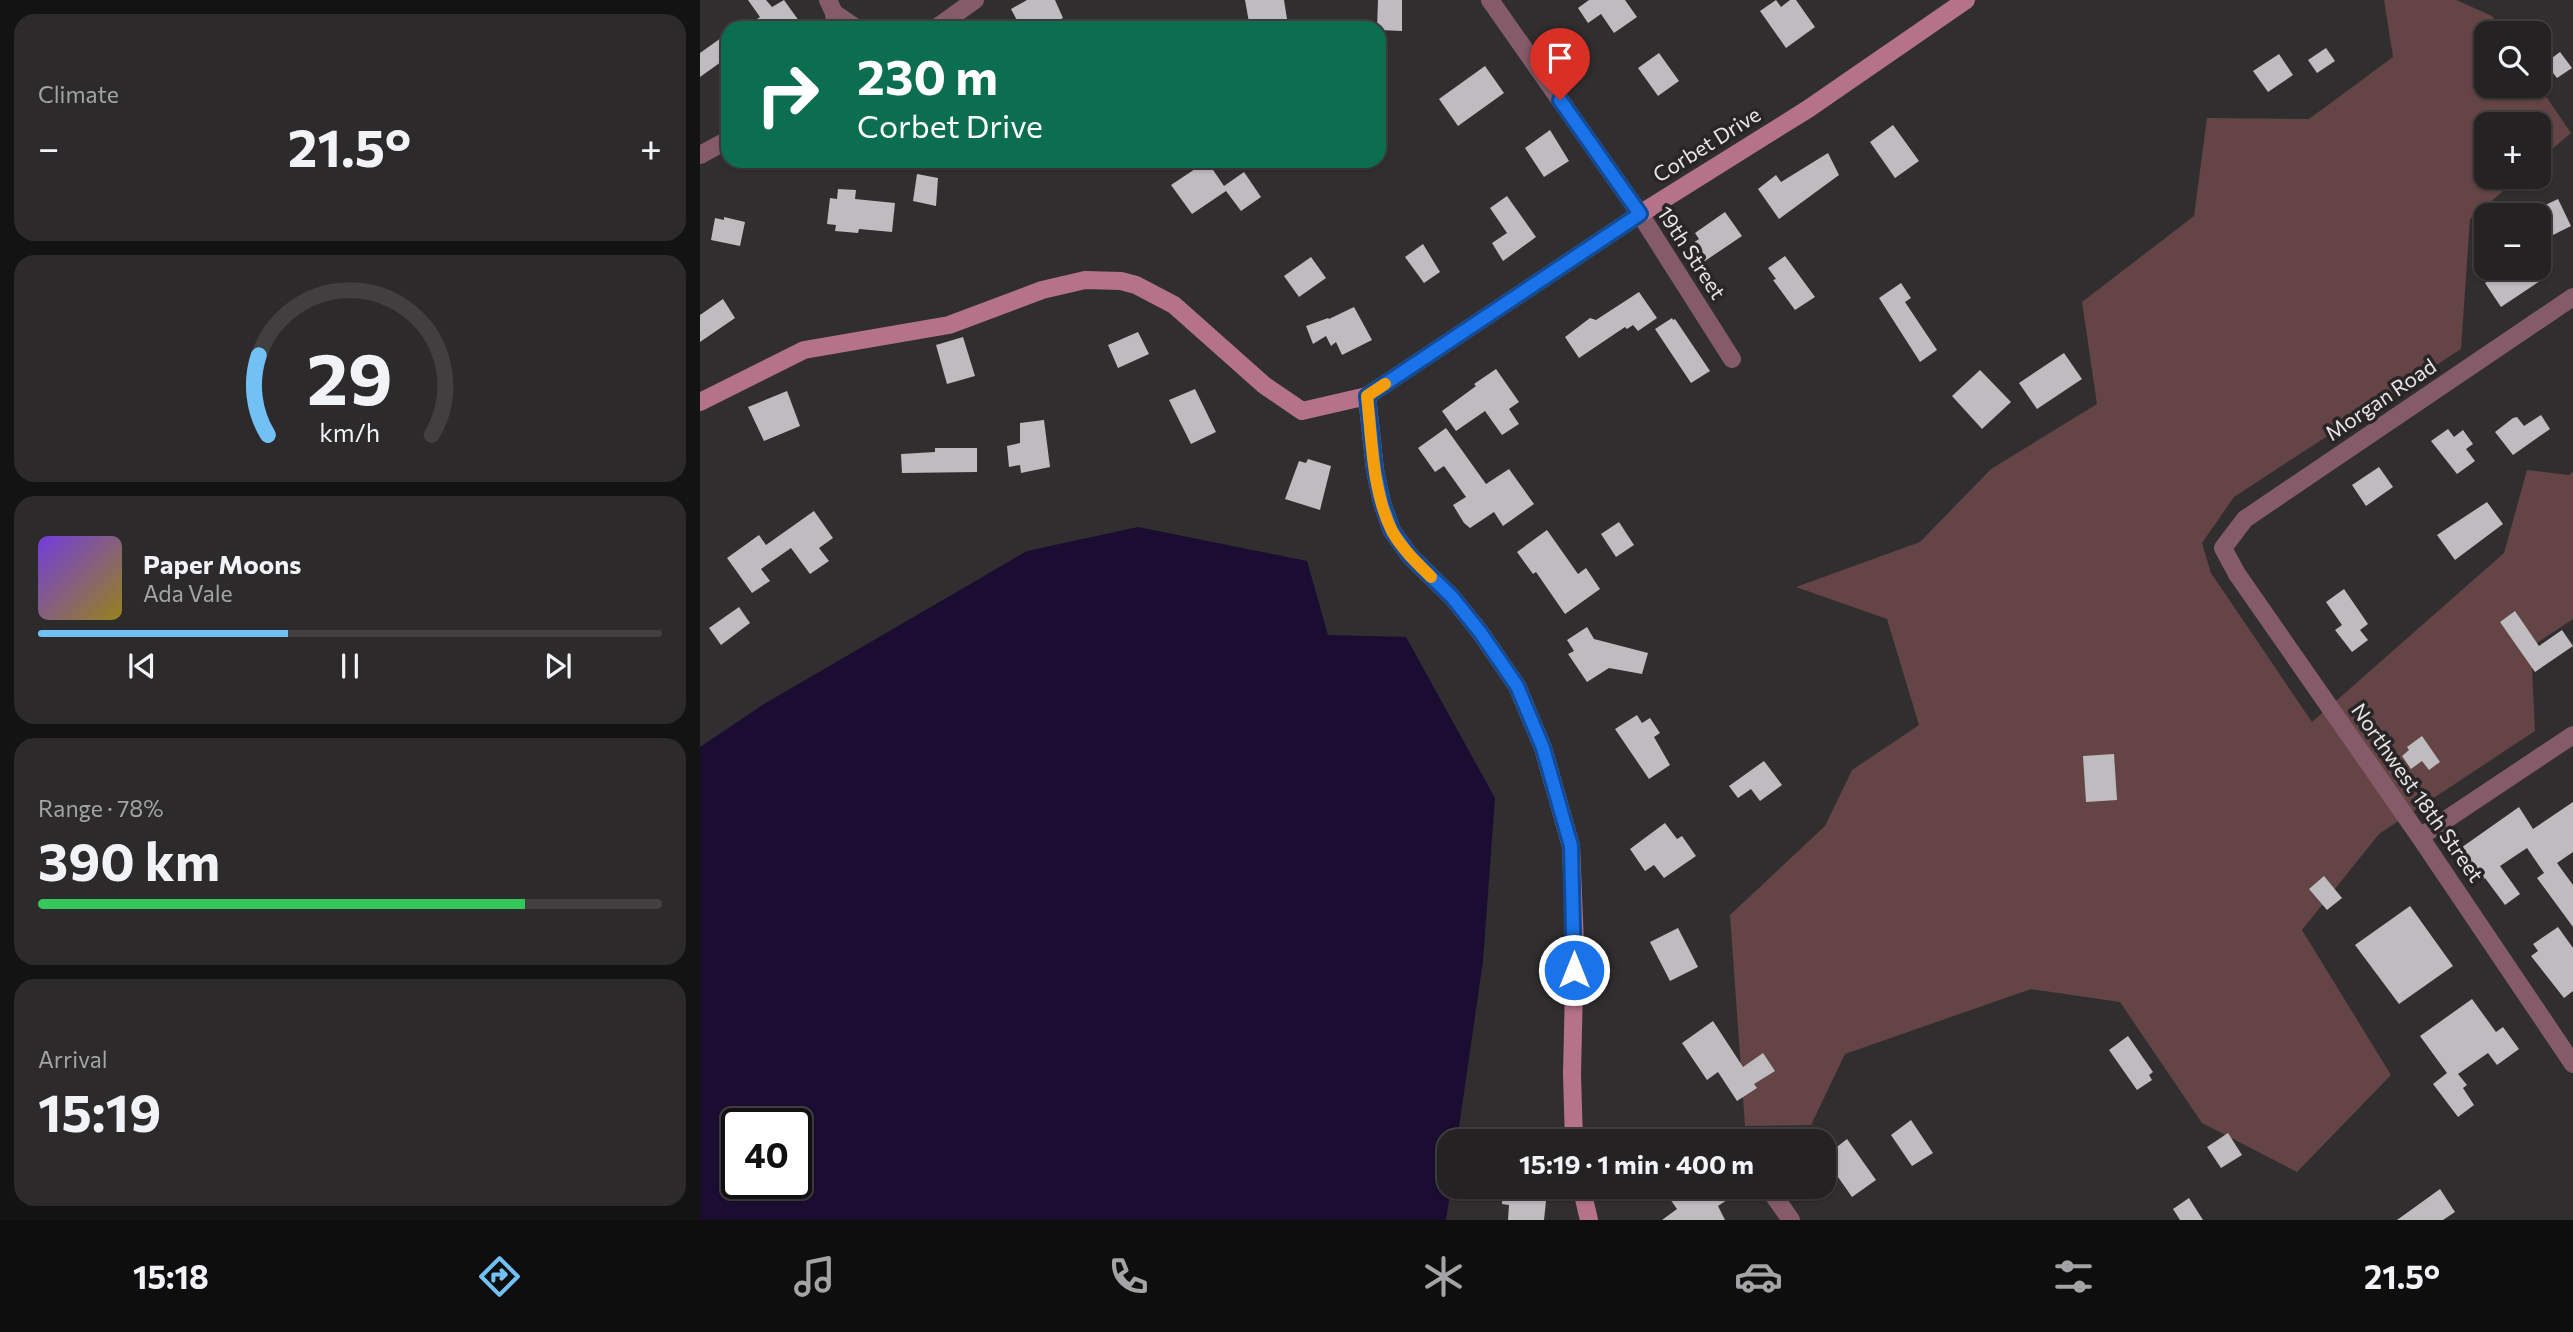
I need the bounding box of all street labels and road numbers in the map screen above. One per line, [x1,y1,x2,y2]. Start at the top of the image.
street label: Corbet Drive [1648,101,1765,187]
street label: 19th Street [1653,201,1732,303]
street label: Morgan Road [2320,353,2440,445]
street label: Northwest 18th Street [2347,698,2489,886]

